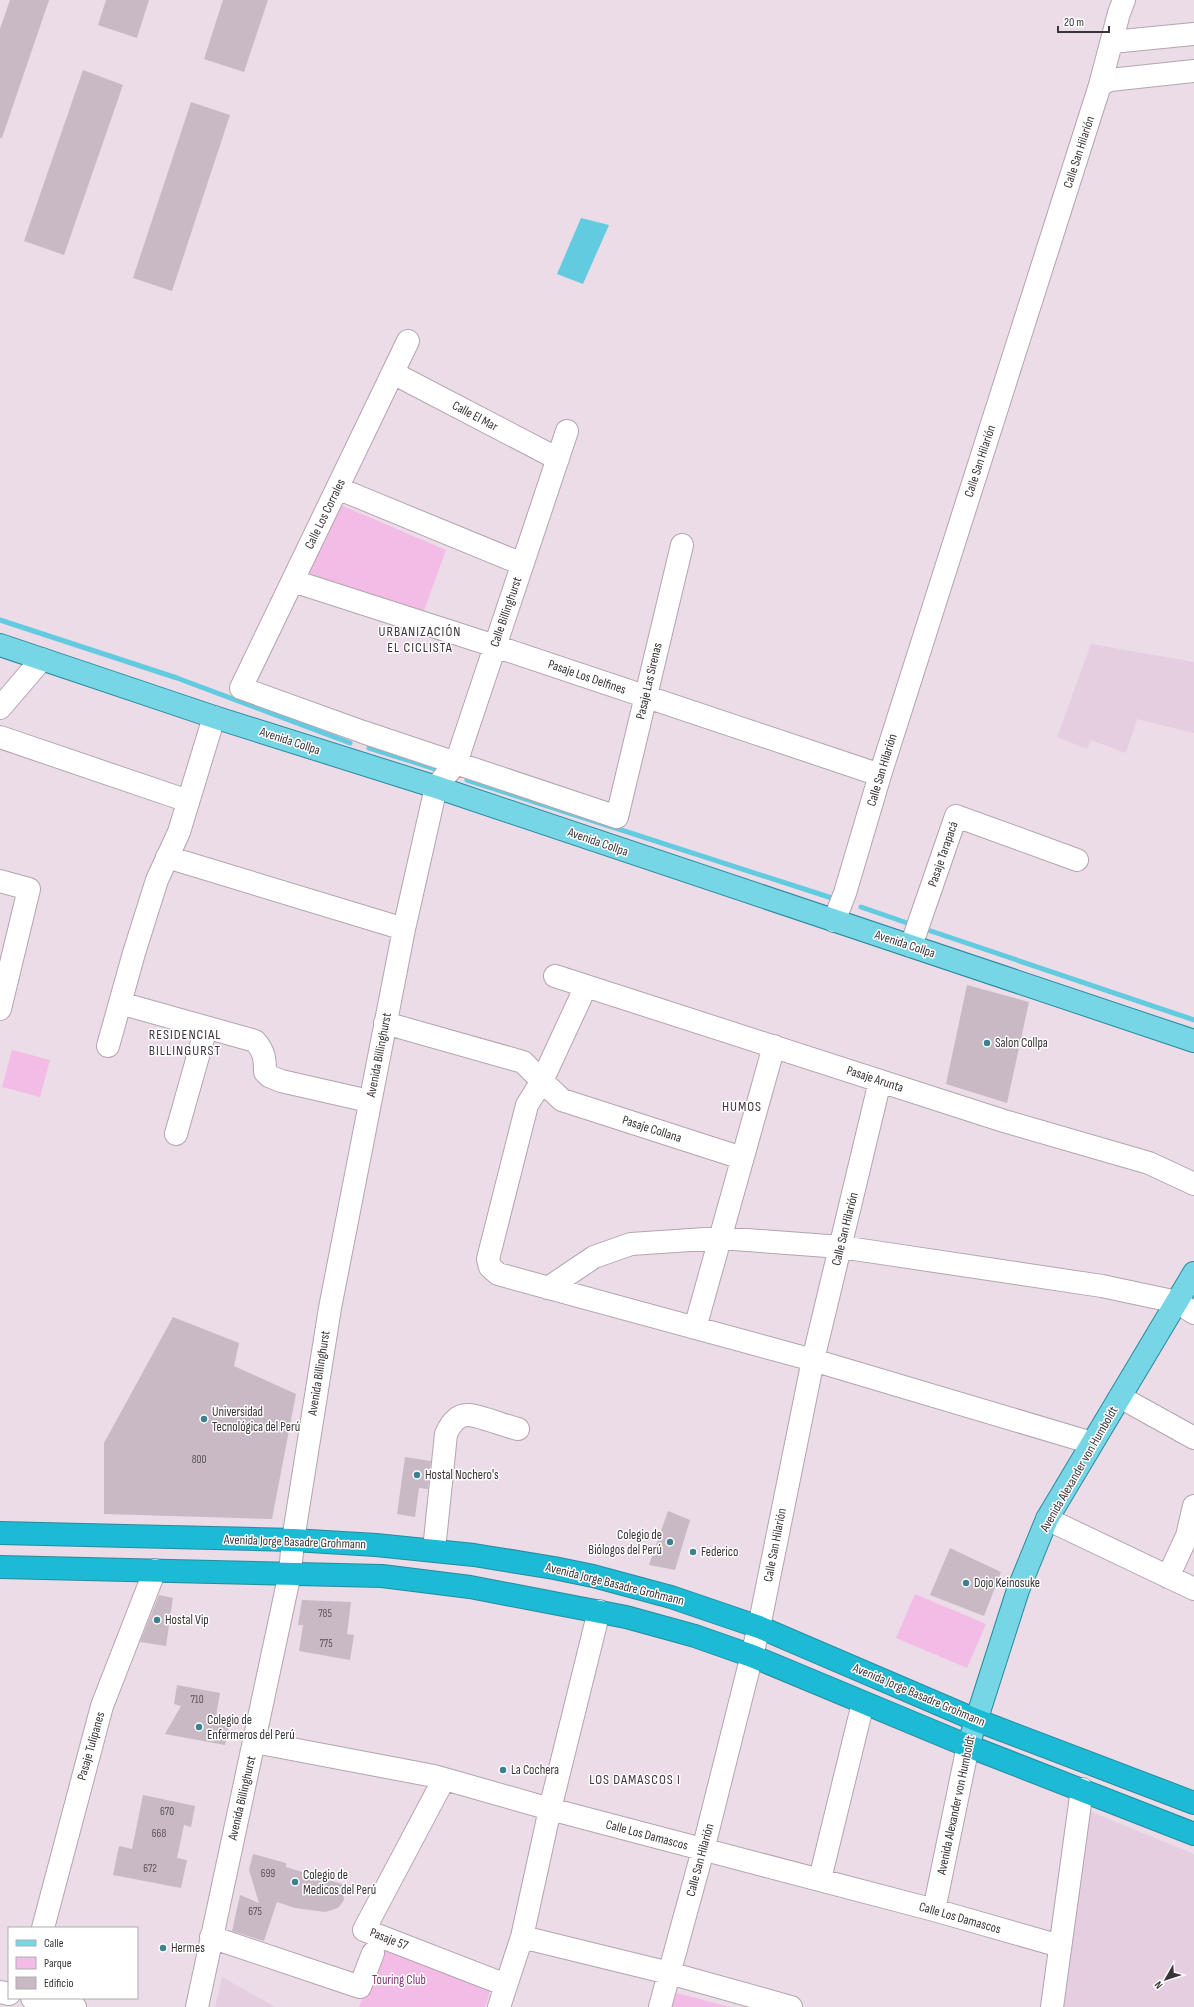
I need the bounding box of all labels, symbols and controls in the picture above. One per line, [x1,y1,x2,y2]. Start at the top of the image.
scale bar [1058,8,1109,34]
text: 20 m [1064,15,1084,30]
street label: Calle San Hilarión [1060,114,1098,190]
street label: Calle El Mar [449,397,501,435]
street label: Calle San Hilarión [961,423,999,499]
street label: Calle Los Corrales [301,476,349,552]
street label: Calle Billinghurst [487,575,525,649]
district label: URBANIZACIÓN EL CICLISTA [379,623,461,656]
street label: Pasaje Las Sirenas [632,641,666,721]
street label: Pasaje Los Delfines [546,656,628,698]
street label: Avenida Collpa [257,723,322,758]
street label: Calle San Hilarión [863,732,901,808]
street label: Pasaje Tarapacá [924,819,962,889]
street label: Avenida Collpa [565,824,630,860]
street label: Avenida Collpa [872,926,937,961]
street label: Avenida Billinghurst [363,1011,395,1100]
district label: RESIDENCIAL BILLINGURST [149,1026,221,1059]
place label: Salon Collpa [995,1035,1048,1051]
marker: Salon Collpa [982,1038,992,1048]
street label: Pasaje Arunta [844,1062,906,1096]
district label: HUMOS [722,1098,762,1115]
street label: Pasaje Collana [620,1112,684,1146]
street label: Calle San Hilarión [828,1191,862,1267]
street label: Avenida Billinghurst [304,1329,334,1418]
street label: Avenida Alexander von Humboldt [1036,1403,1121,1535]
place label: Universidad Tecnológica del Perú [212,1404,300,1435]
marker: Universidad Tecnológica del Perú [199,1414,209,1424]
house number: 800 [192,1453,206,1466]
place label: Hostal Nochero's [425,1467,499,1483]
marker: Hostal Nochero's [412,1470,422,1480]
street label: Calle San Hilarión [760,1507,790,1583]
place label: Colegio de Biólogos del Perú [588,1527,662,1558]
street label: Avenida Jorge Basadre Grohmann [223,1531,366,1552]
marker: Colegio de Biólogos del Perú [665,1537,675,1547]
place label: Federico [701,1544,738,1560]
marker: Federico [688,1547,698,1557]
street label: Avenida Jorge Basadre Grohmann [543,1559,686,1609]
place label: Dojo Keinosuke [974,1575,1040,1591]
marker: Dojo Keinosuke [961,1578,971,1588]
house number: 785 [318,1607,332,1620]
place label: Hostal Vip [165,1612,209,1628]
marker: Hostal Vip [152,1615,162,1625]
house number: 775 [319,1637,333,1650]
street label: Avenida Jorge Basadre Grohmann [850,1659,988,1730]
house number: 710 [190,1693,204,1706]
street label: Pasaje Tulipanes [74,1710,108,1782]
place label: Colegio de Enfermeros del Perú [207,1712,295,1743]
marker: Colegio de Enfermeros del Perú [194,1722,204,1732]
street label: Avenida Alexander von Humboldt [933,1734,979,1877]
street label: Avenida Billinghurst [224,1754,259,1843]
place label: La Cochera [511,1762,559,1778]
marker: La Cochera [498,1765,508,1775]
district label: LOS DAMASCOS I [589,1771,681,1788]
house number: 670 [160,1805,174,1818]
street label: Calle Los Damascos [604,1816,690,1854]
street label: Calle San Hilarión [683,1822,717,1898]
house number: 668 [152,1827,166,1840]
house number: 672 [143,1862,157,1875]
house number: 699 [261,1867,275,1880]
place label: Colegio de Medicos del Perú [303,1867,376,1898]
marker: Colegio de Medicos del Perú [290,1877,300,1887]
street label: Calle Los Damascos [917,1899,1003,1937]
house number: 675 [248,1905,262,1918]
street label: Pasaje 57 [367,1924,411,1954]
legend [8,1927,138,1999]
text: Calle [44,1936,64,1951]
place label: Hermes [171,1940,205,1956]
marker: Hermes [158,1943,168,1953]
text: Parque [44,1956,72,1971]
north arrow [1146,1959,1186,1999]
park label: Touring Club [372,1972,426,1988]
text: Edificio [44,1976,73,1991]
text: N [1152,1979,1166,1991]

